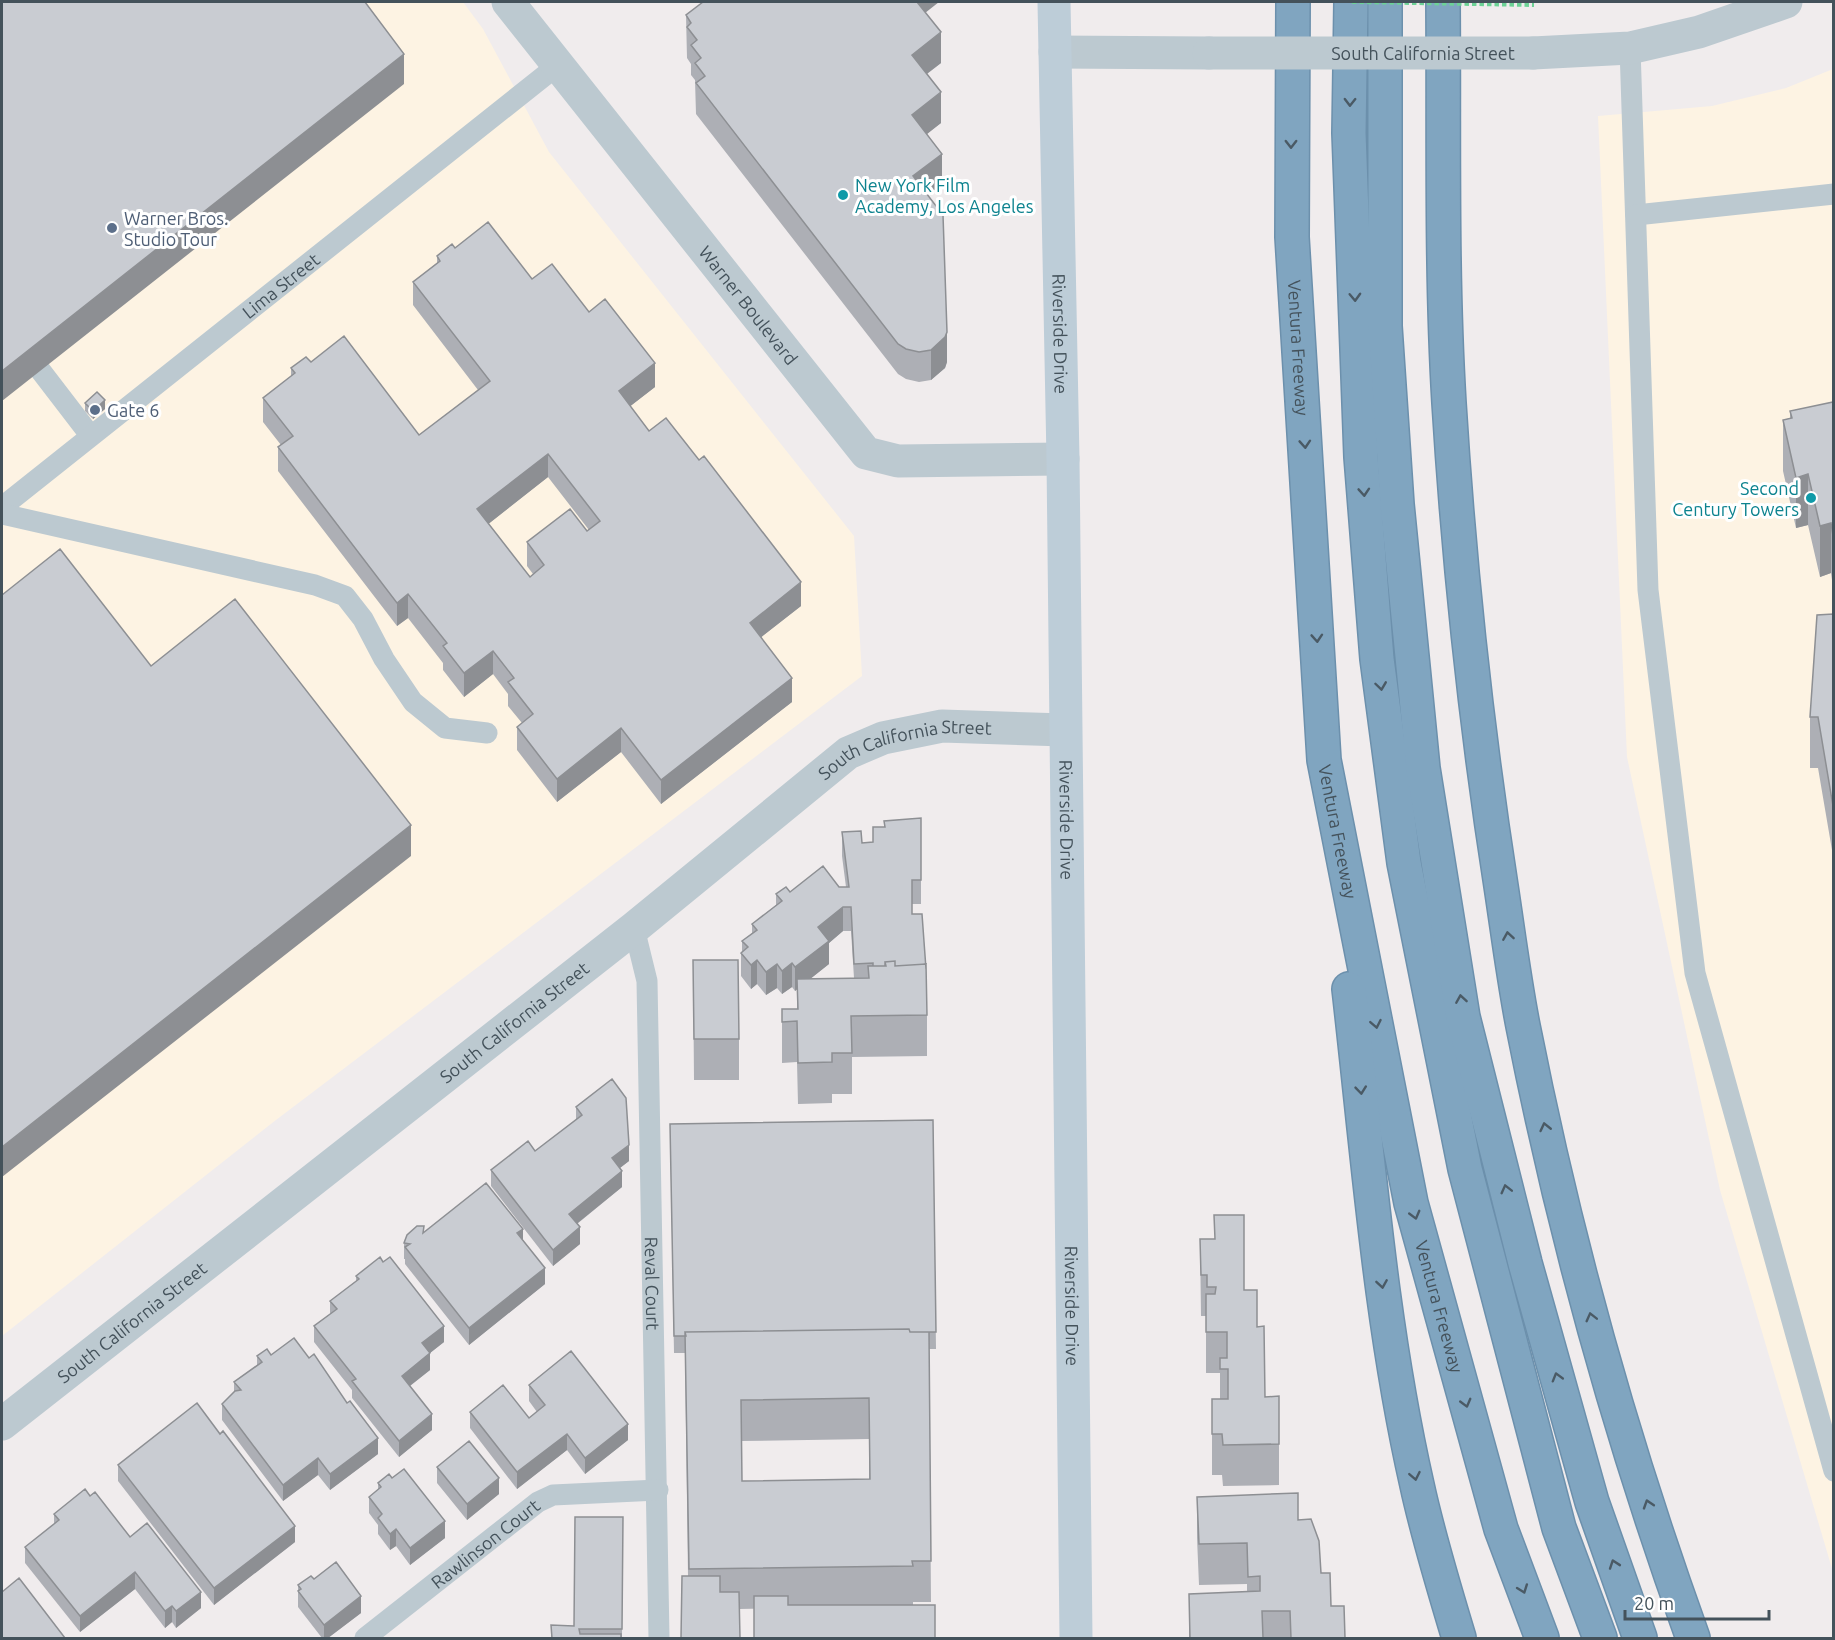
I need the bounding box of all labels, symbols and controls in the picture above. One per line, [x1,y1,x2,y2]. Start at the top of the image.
street label: South California Street [1331,43,1515,63]
one-way arrow [1344,97,1356,106]
one-way arrow [1285,139,1297,148]
place label: New York Film Academy, Los Angeles [855,175,1034,216]
marker: New York Film Academy, Los Angeles [836,188,850,202]
place label: Warner Bros. Studio Tour [124,208,229,249]
marker: Warner Bros. Studio Tour [105,221,119,235]
street label: Warner Boulevard [695,242,802,368]
street label: Lima Street [238,249,323,322]
street label: Riverside Drive [1049,274,1072,394]
street label: Ventura Freeway [1285,279,1313,417]
one-way arrow [1349,292,1362,301]
place label: Gate 6 [107,400,159,420]
marker: Gate 6 [88,403,102,417]
one-way arrow [1298,439,1311,448]
place label: Second Century Towers [1672,478,1799,519]
one-way arrow [1357,487,1370,496]
marker: Second Century Towers [1804,491,1818,505]
one-way arrow [1310,634,1323,643]
one-way arrow [1374,681,1386,690]
street label: South California Street [814,716,992,783]
street label: Riverside Drive [1056,760,1078,880]
street label: Ventura Freeway [1315,763,1361,901]
one-way arrow [1503,931,1515,941]
street label: South California Street [436,958,593,1087]
one-way arrow [1455,995,1467,1004]
one-way arrow [1369,1018,1382,1028]
one-way arrow [1354,1085,1366,1094]
one-way arrow [1540,1123,1553,1133]
one-way arrow [1501,1184,1514,1194]
one-way arrow [1407,1210,1420,1220]
street label: Reval Court [642,1236,663,1330]
street label: Ventura Freeway [1412,1238,1467,1375]
street label: Riverside Drive [1062,1246,1083,1366]
street label: South California Street [53,1258,210,1387]
one-way arrow [1375,1279,1387,1288]
one-way arrow [1586,1312,1599,1322]
one-way arrow [1552,1372,1564,1383]
one-way arrow [1459,1397,1471,1408]
one-way arrow [1408,1470,1421,1480]
street label: Rawlinson Court [427,1495,543,1592]
one-way arrow [1642,1499,1655,1510]
one-way arrow [1609,1559,1622,1569]
one-way arrow [1516,1583,1528,1594]
scale bar [1625,1583,1769,1621]
text: 20 m [1634,1593,1674,1613]

